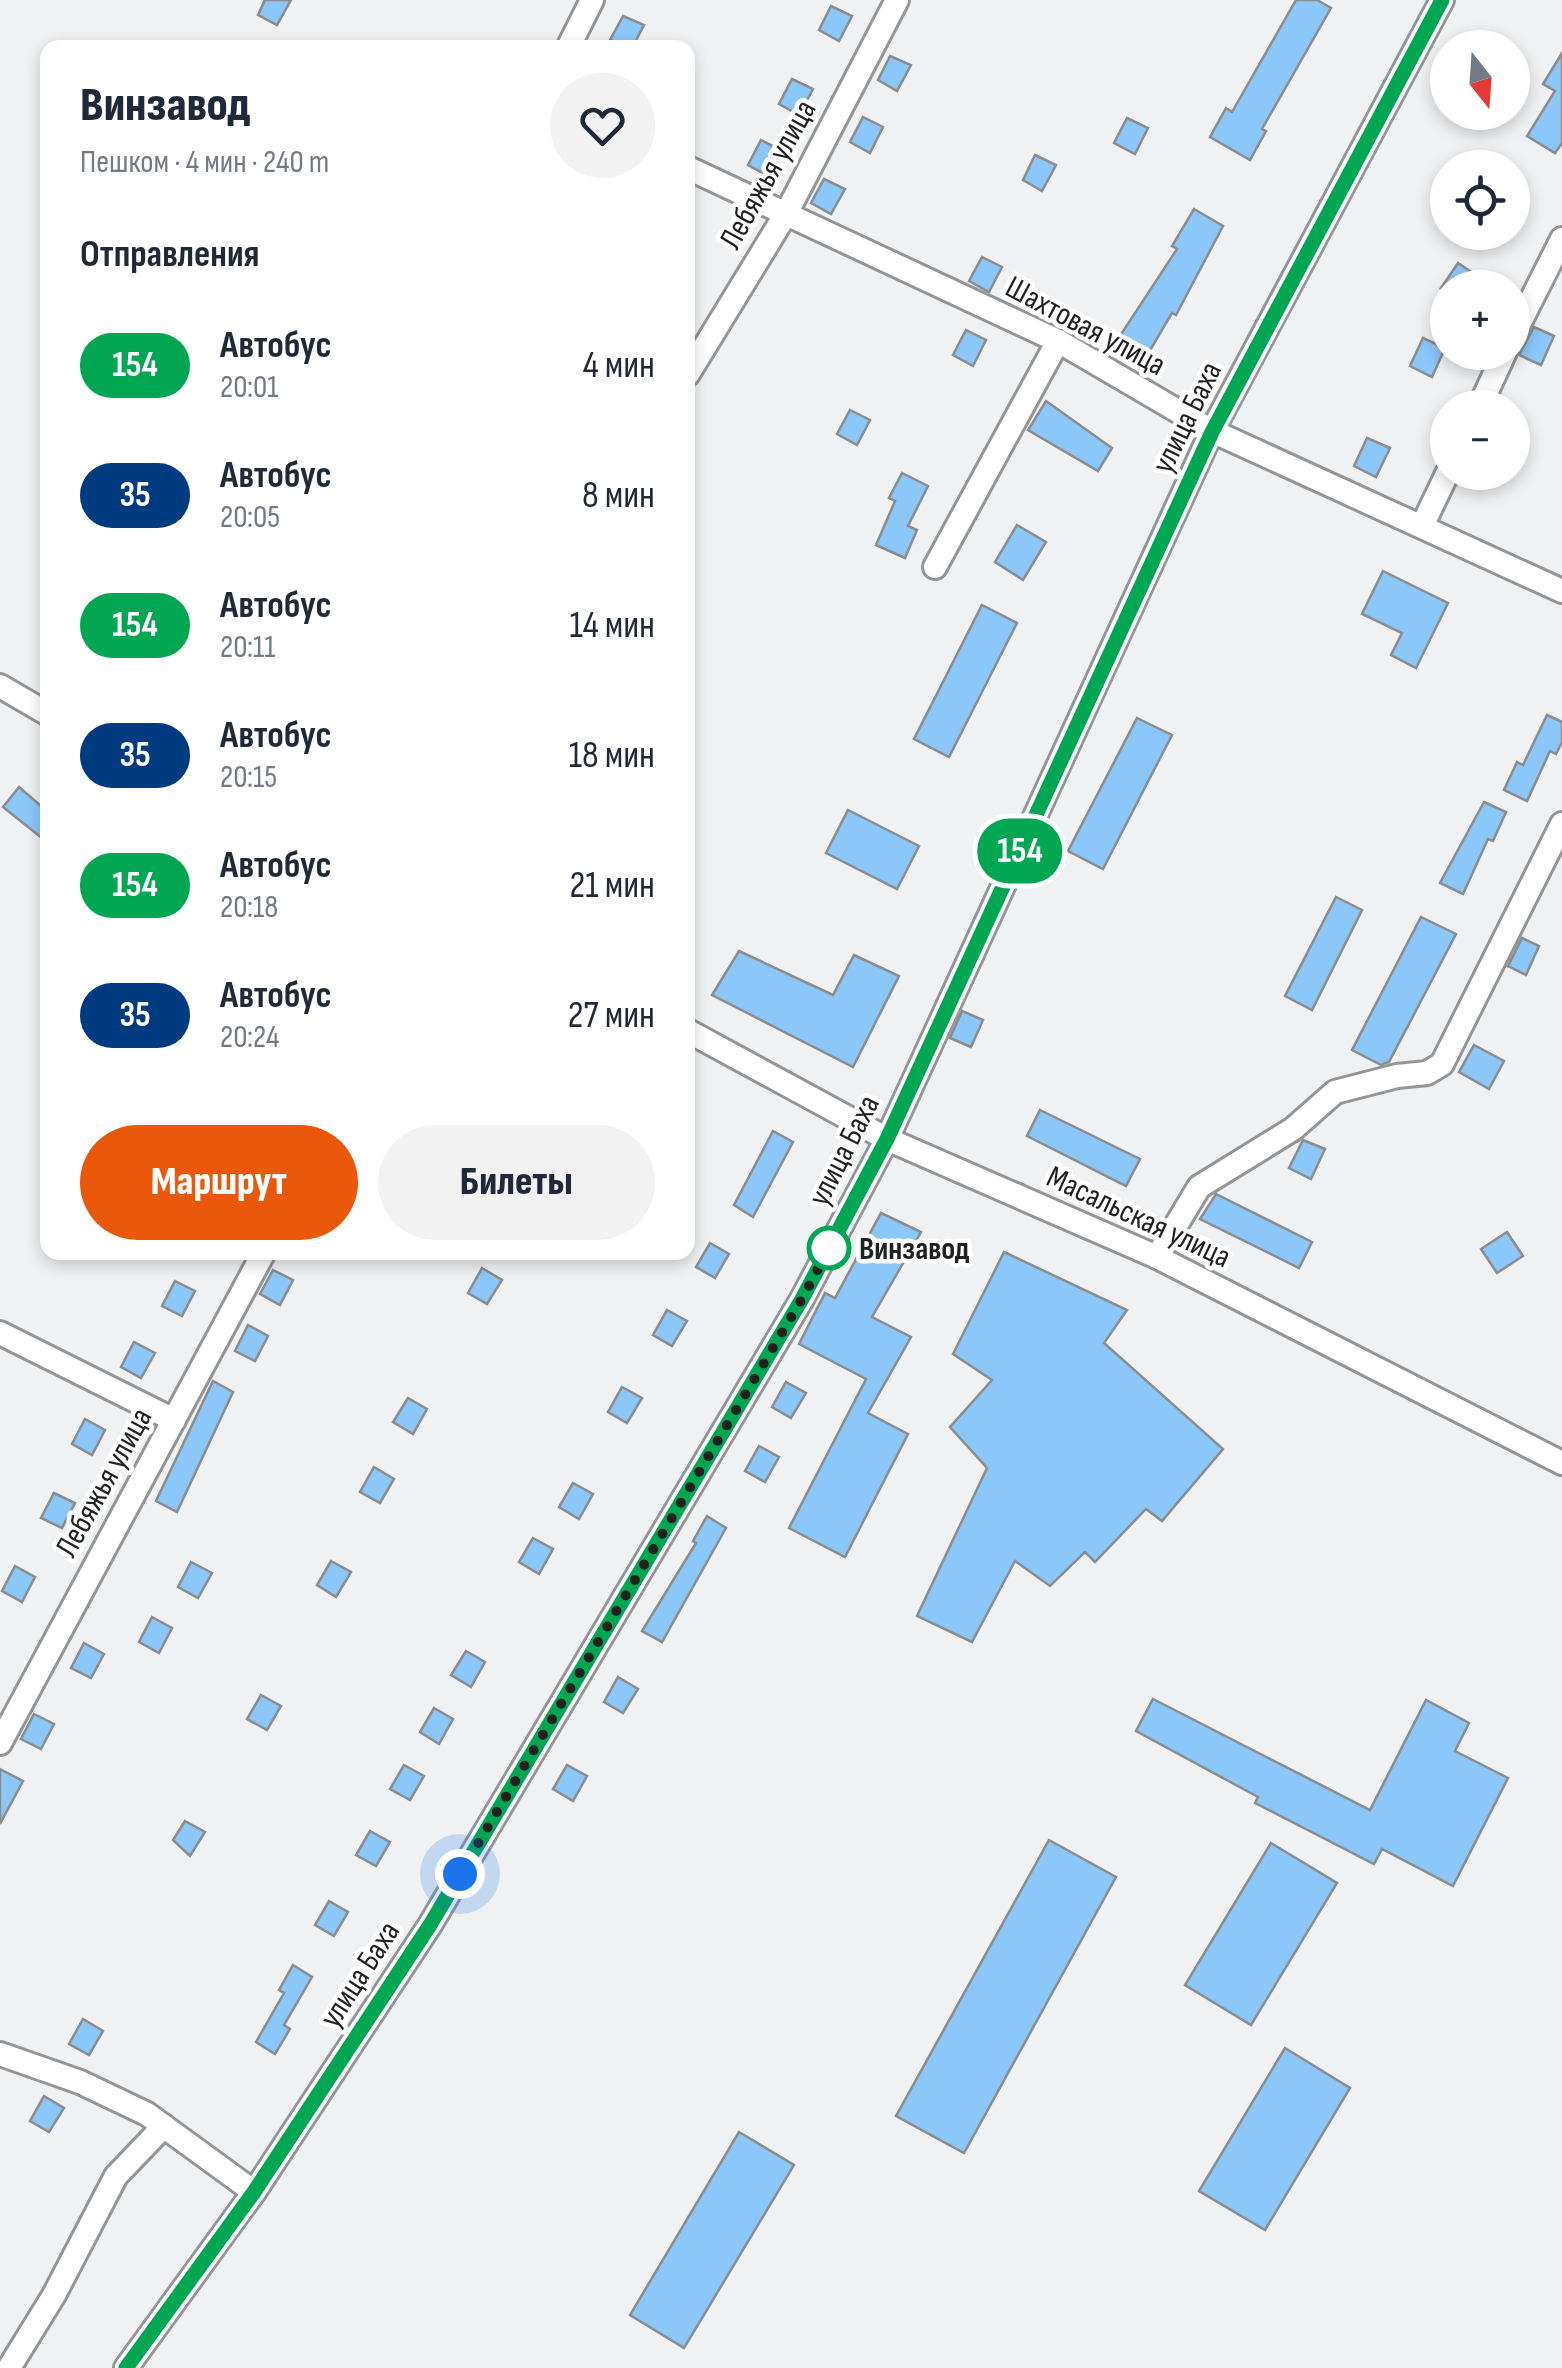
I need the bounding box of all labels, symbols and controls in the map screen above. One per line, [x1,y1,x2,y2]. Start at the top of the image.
north arrow [1430,30,1530,130]
map controls [1430,30,1530,490]
button: heart [550,73,655,178]
text: Винзавод [80,77,250,134]
street label: Лебяжья улица [711,93,825,256]
text: Пешком · 4 мин · 240 m [80,143,329,182]
button: locate [1430,150,1530,250]
text: Отправления [80,232,260,277]
street label: Шахтовая улица [999,268,1172,385]
button: + [1430,270,1530,370]
text: Автобус [220,323,331,368]
text: 4 мин [583,343,655,388]
text: 154 [112,344,158,387]
street label: улица Баха [1144,356,1231,480]
text: 20:01 [220,368,279,407]
button: − [1430,390,1530,490]
text: Автобус [220,453,331,498]
text: 8 мин [582,473,655,518]
text: 35 [119,474,151,517]
text: 20:05 [220,498,280,537]
text: Автобус [220,583,331,628]
text: 14 мин [569,603,655,648]
text: 154 [112,604,158,647]
text: 20:11 [220,628,276,667]
text: Автобус [220,713,331,758]
text: 18 мин [569,733,655,778]
text: 35 [119,734,151,777]
text: 20:15 [220,758,277,797]
line badge: 154 [962,818,1078,884]
text: 154 [997,830,1043,873]
text: Автобус [220,843,331,888]
text: 21 мин [570,863,655,908]
text: 154 [112,864,158,907]
text: 20:18 [220,888,278,927]
text: Автобус [220,973,331,1018]
text: 27 мин [568,993,655,1038]
text: 35 [119,994,151,1037]
text: 20:24 [220,1018,280,1057]
street label: улица Баха [800,1089,889,1212]
button: Маршрут [80,1125,358,1240]
button: Билеты [378,1125,655,1240]
street label: Масальская улица [1040,1158,1237,1277]
marker: Винзавод [808,1227,850,1269]
place label: Винзавод [859,1230,969,1269]
street label: Лебяжья улица [47,1401,161,1564]
your location [435,1849,485,1899]
street label: улица Баха [312,1914,409,2035]

